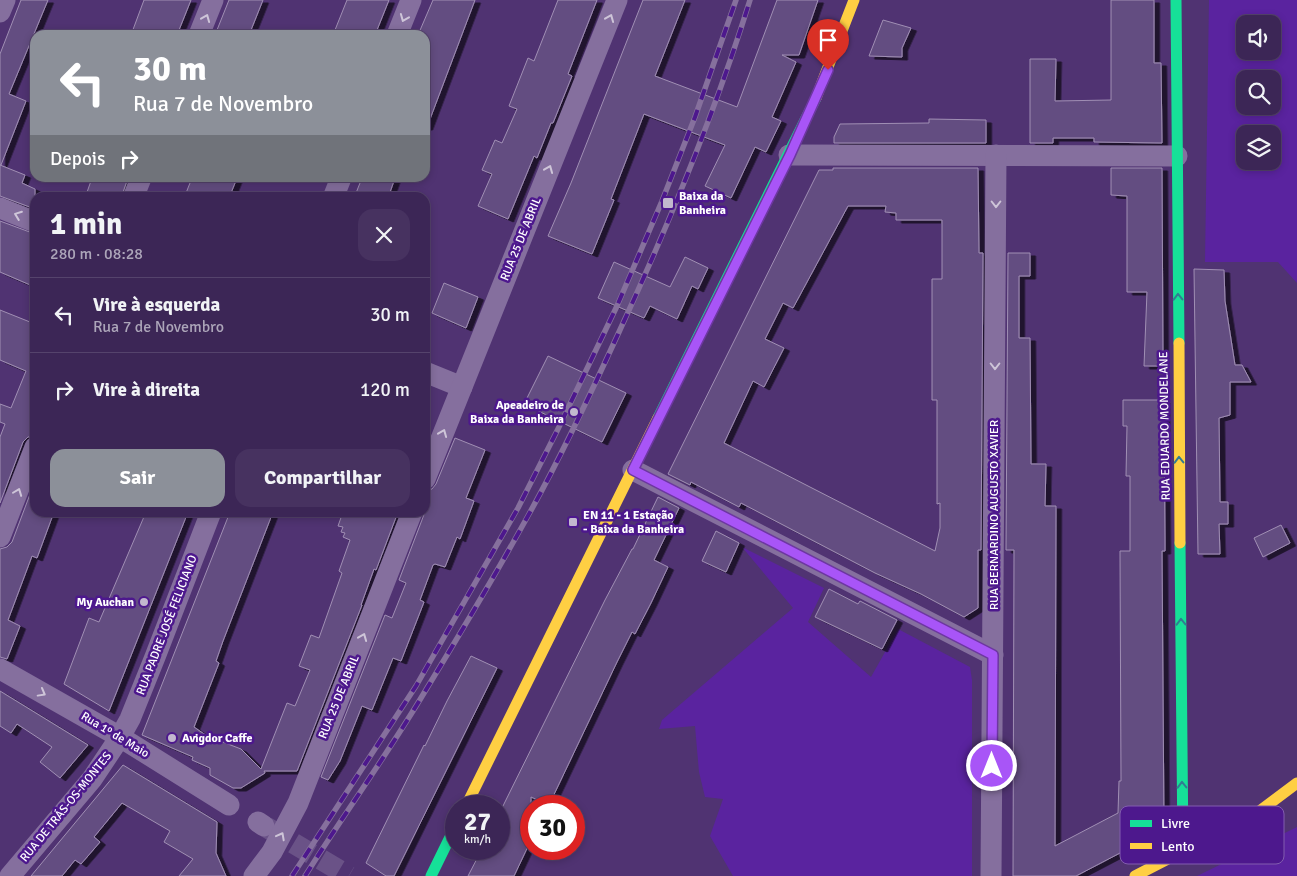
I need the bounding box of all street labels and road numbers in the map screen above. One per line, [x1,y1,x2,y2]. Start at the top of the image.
street label: RUA 25 DE ABRIL [497,195,545,283]
street label: RUA EDUARDO MONDELANE [1156,351,1174,501]
street label: RUA BERNARDINO AUGUSTO XAVIER [987,420,1002,610]
street label: RUA PADRE JOSÉ FELICIANO [133,553,201,697]
street label: RUA 25 DE ABRIL [315,653,363,741]
street label: Rua 1º de Maio [78,709,152,761]
street label: RUA DE TRÁS-OS-MONTES [17,749,115,865]

